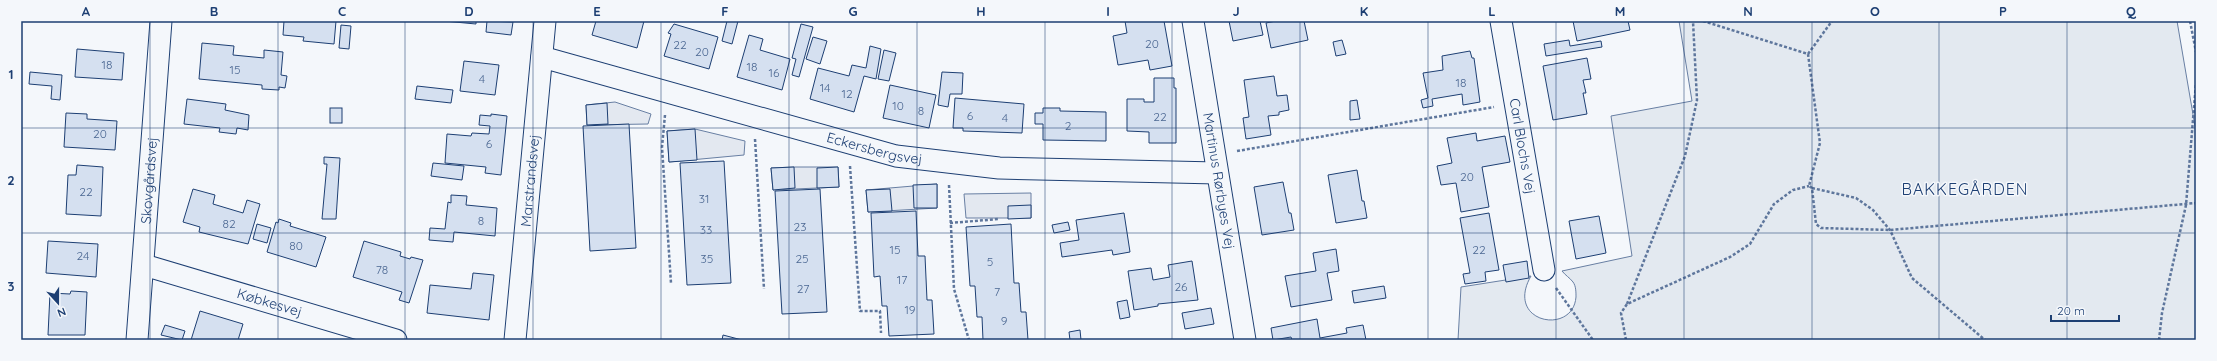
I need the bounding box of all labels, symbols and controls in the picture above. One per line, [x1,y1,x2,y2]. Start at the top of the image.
text: A [82,3,91,19]
text: B [210,3,218,19]
text: C [338,3,346,19]
text: D [464,3,474,19]
text: E [593,3,601,19]
text: F [721,3,729,19]
text: G [848,3,858,19]
text: H [976,3,986,19]
text: I [1106,3,1110,19]
text: J [1232,3,1240,19]
text: K [1360,3,1369,19]
text: L [1488,3,1496,19]
text: M [1615,3,1625,19]
text: N [1743,3,1753,19]
text: O [1870,3,1880,19]
text: P [1999,3,2007,19]
text: Q [2126,3,2137,19]
house number: 20 [1145,36,1159,51]
house number: 22 [673,37,687,52]
house number: 20 [695,44,709,59]
house number: 18 [102,57,112,72]
house number: 18 [747,59,757,74]
house number: 15 [230,62,240,77]
house number: 16 [769,65,780,80]
text: 1 [8,66,14,82]
house number: 4 [479,71,485,86]
house number: 18 [1456,75,1466,90]
house number: 14 [820,80,830,95]
house number: 12 [841,86,853,101]
street label: Carl Blochs Vej [1505,97,1540,196]
house number: 10 [892,98,904,113]
house number: 8 [918,103,924,118]
house number: 6 [967,108,974,123]
house number: 22 [1153,109,1167,124]
house number: 4 [1002,110,1008,125]
street label: Martinus Rørbyes Vej [1199,111,1239,251]
house number: 2 [1065,118,1072,133]
house number: 20 [93,126,107,141]
street label: Eckersbergsvej [825,128,923,168]
street label: Marstrandsvej [517,134,543,228]
street label: Skovgårdsvej [137,136,161,225]
house number: 6 [486,136,493,151]
house number: 20 [1460,169,1474,184]
text: 2 [7,172,15,188]
district label: BAKKEGÅRDEN [1902,179,2028,199]
house number: 22 [79,184,93,199]
house number: 31 [699,191,709,206]
house number: 8 [478,213,484,228]
house number: 82 [222,216,236,231]
house number: 23 [794,219,806,234]
house number: 33 [700,222,712,237]
house number: 80 [289,238,303,253]
house number: 15 [890,242,900,257]
house number: 22 [1472,242,1486,257]
house number: 24 [77,248,89,263]
house number: 35 [701,251,713,266]
house number: 25 [795,251,809,266]
house number: 5 [987,254,993,269]
house number: 78 [376,262,388,277]
house number: 17 [897,272,907,287]
text: 3 [8,278,15,294]
house number: 26 [1174,279,1188,294]
house number: 27 [797,281,809,296]
north arrow [38,283,78,323]
street label: Købkesvej [235,284,304,321]
house number: 7 [994,284,1000,299]
scale bar [2051,297,2119,323]
house number: 19 [904,302,916,317]
text: 20 m [2057,303,2085,318]
text: N [55,304,68,320]
house number: 9 [1001,313,1008,328]

